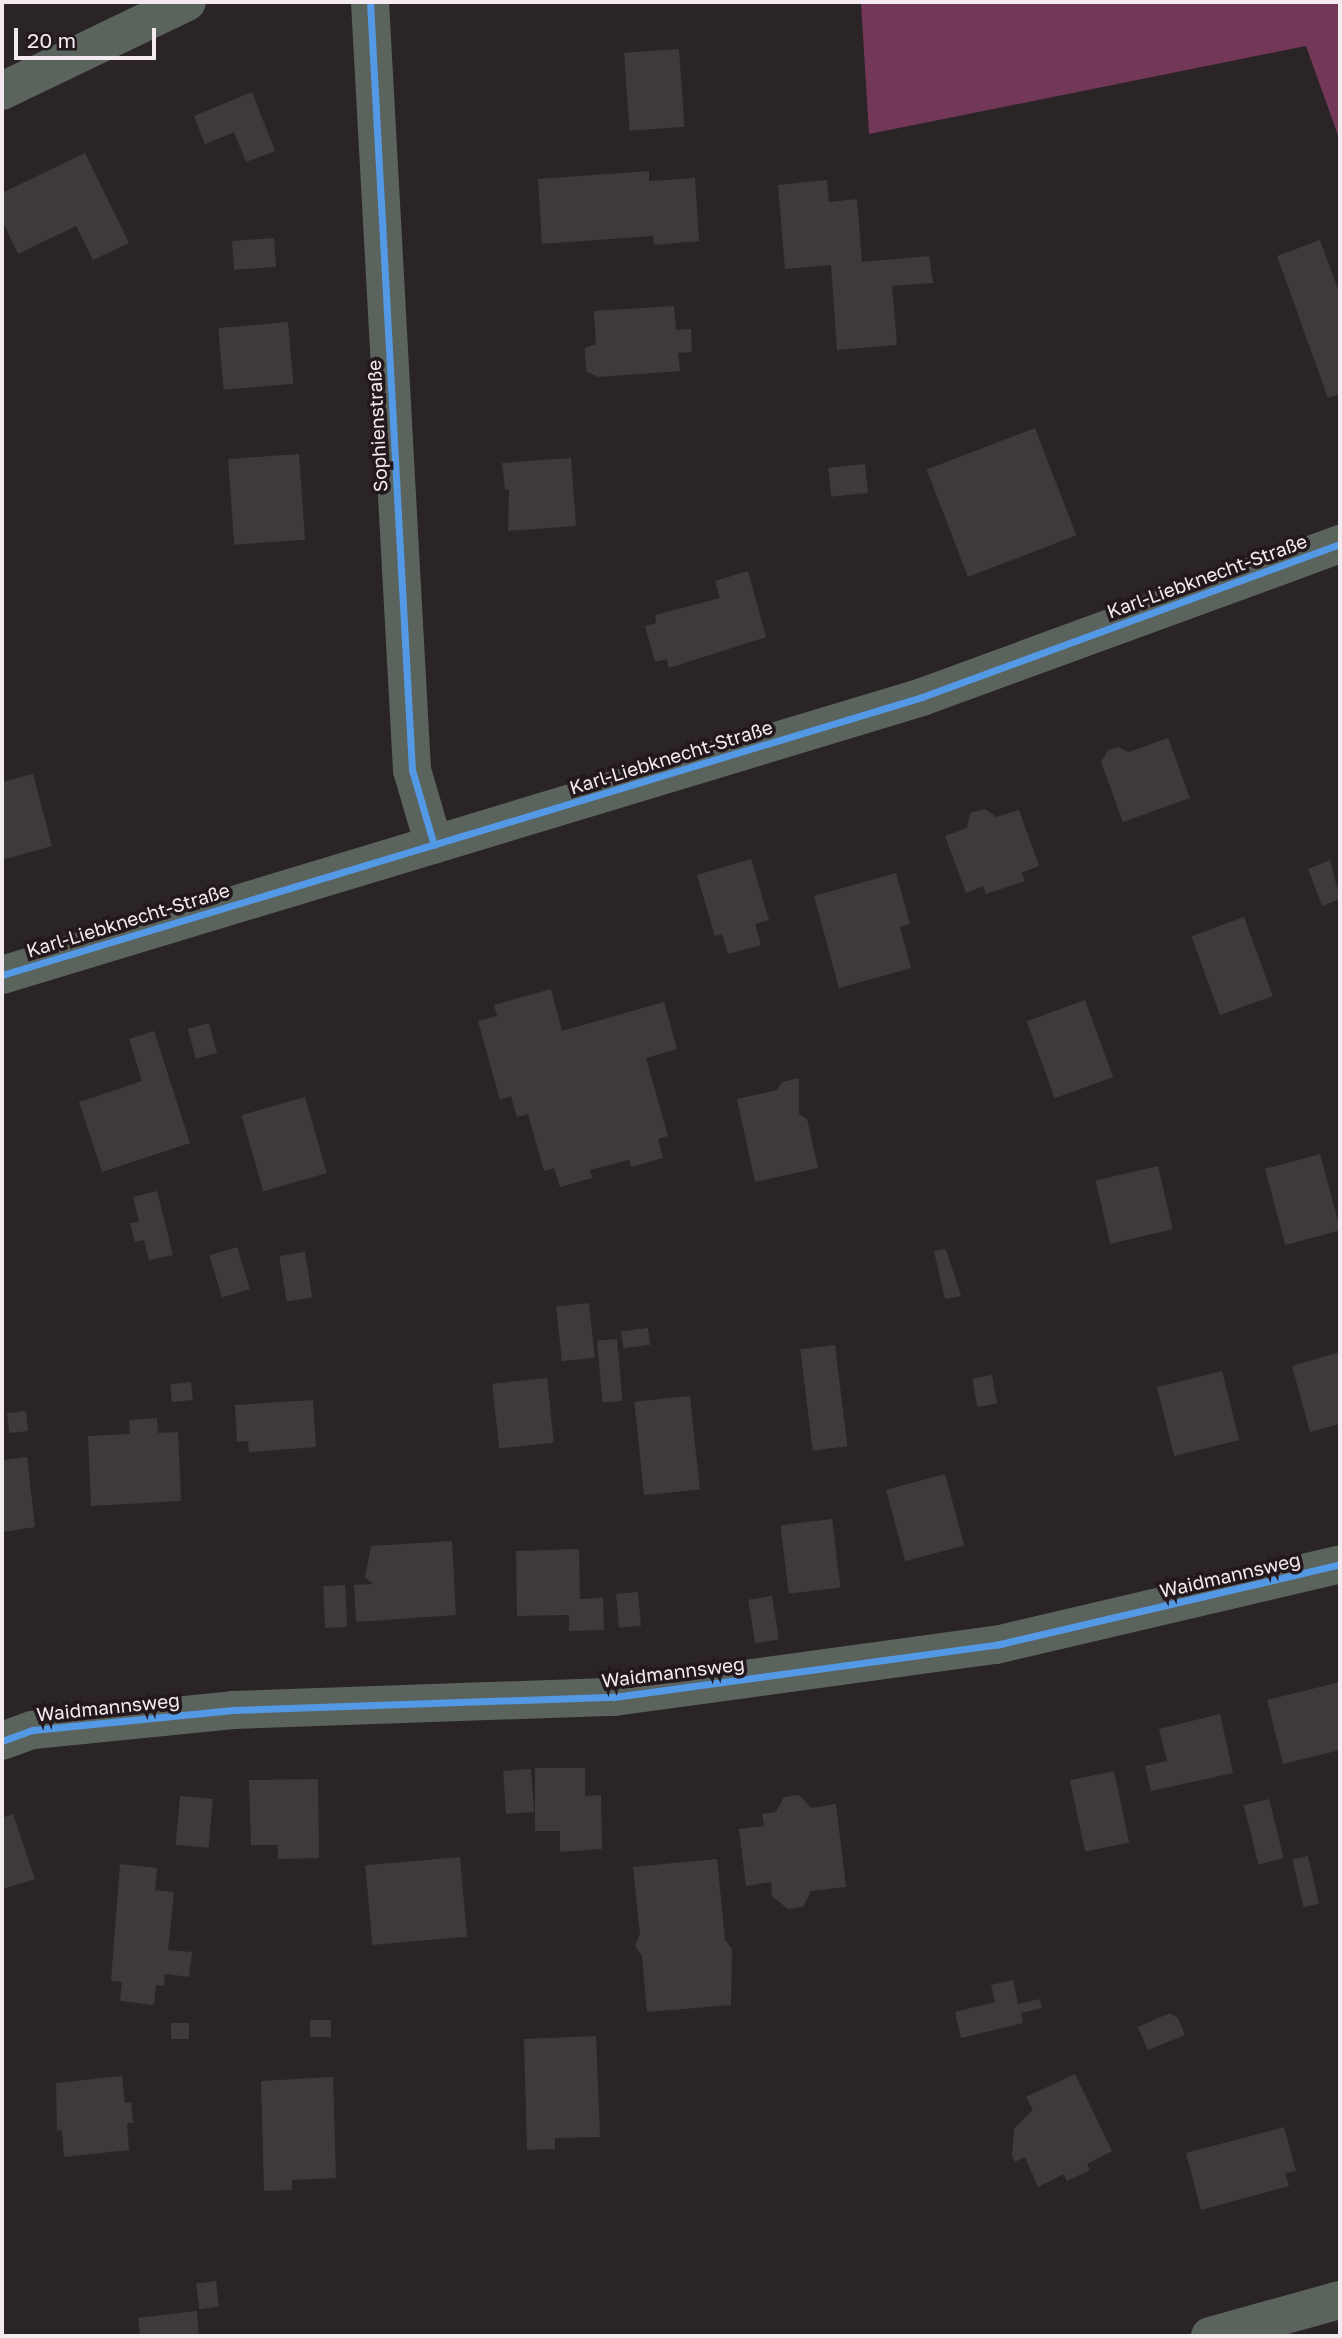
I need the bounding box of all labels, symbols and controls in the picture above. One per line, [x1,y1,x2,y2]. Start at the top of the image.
scale bar [18,14,159,58]
text: 20 m [27,27,76,53]
street label: Sophienstraße [362,359,392,493]
street label: Karl-Liebknecht-Straße [1104,529,1310,623]
street label: Karl-Liebknecht-Straße [567,715,775,799]
street label: Karl-Liebknecht-Straße [24,878,232,962]
street label: Waidmannsweg [1157,1548,1303,1602]
street label: Waidmannsweg [600,1652,746,1692]
street label: Waidmannsweg [35,1688,181,1726]

